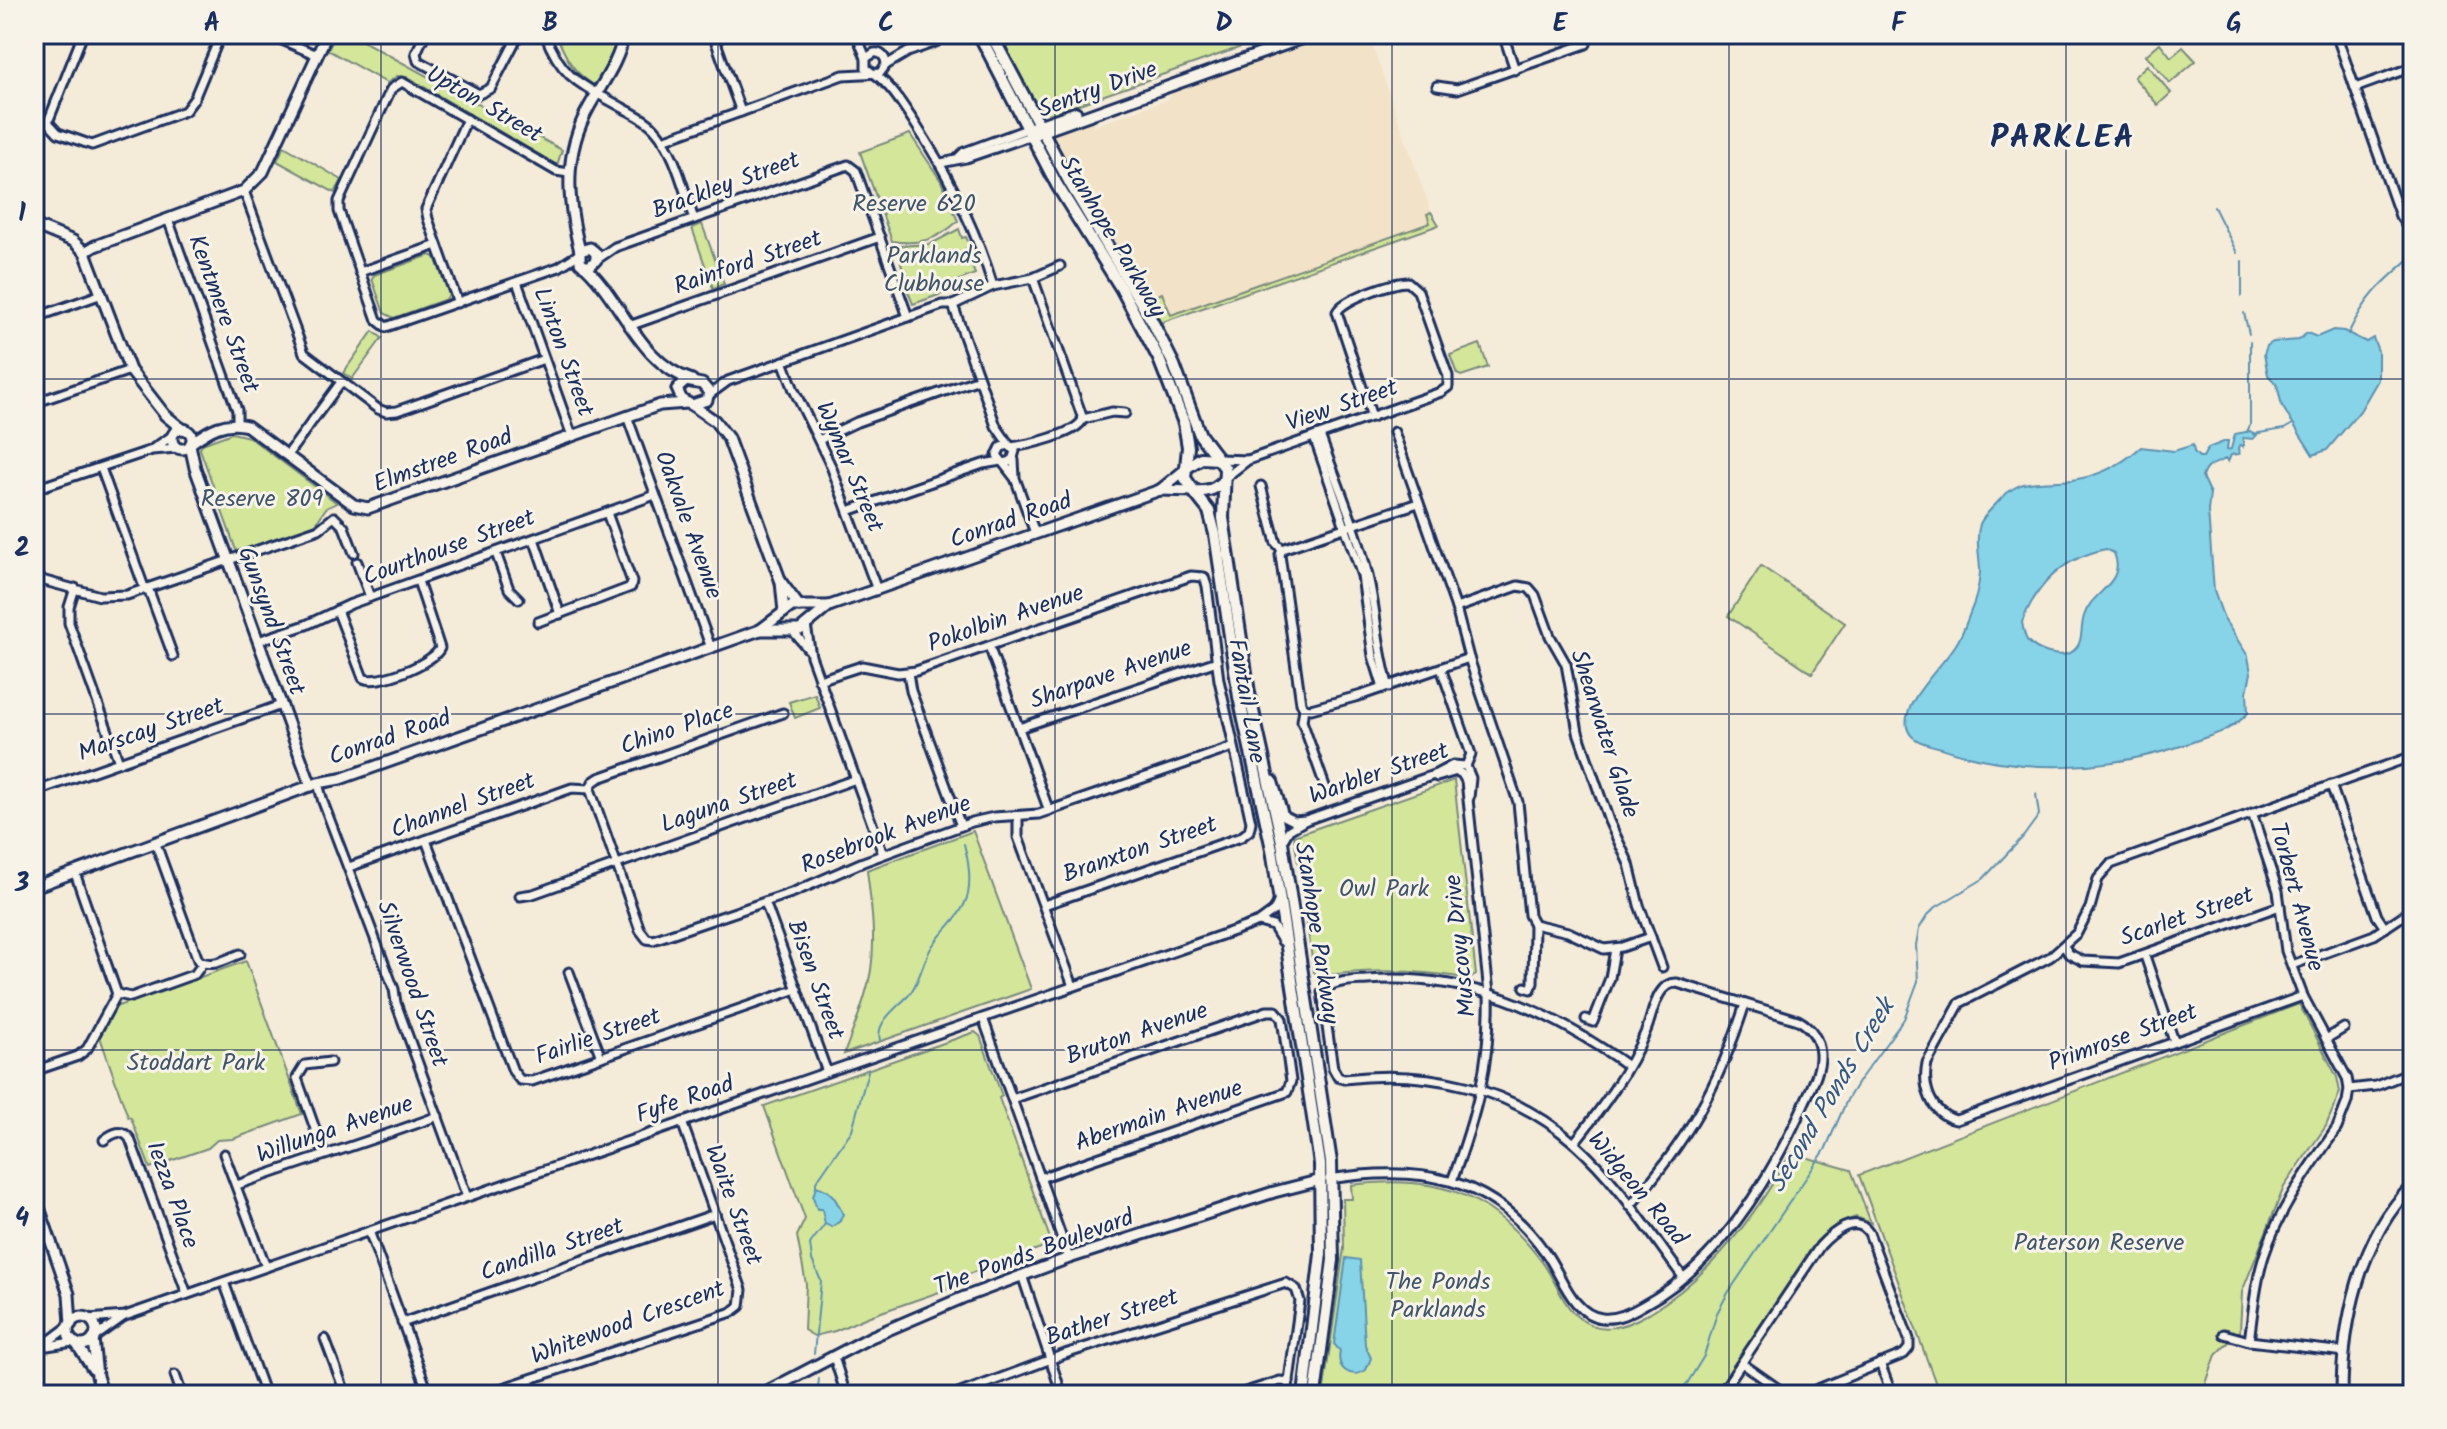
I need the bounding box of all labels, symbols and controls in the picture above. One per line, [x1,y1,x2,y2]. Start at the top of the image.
text: A [204,3,220,45]
text: B [542,3,558,45]
text: C [878,3,894,45]
text: D [1215,3,1233,45]
text: E [1553,3,1569,45]
text: F [1891,3,1907,45]
text: G [2226,3,2242,45]
street label: Sentry Drive [1033,50,1163,130]
street label: Upton Street [418,56,550,155]
district label: PARKLEA [1990,113,2136,164]
street label: Brackley Street [647,141,806,231]
street label: Stanhope Parkway [1048,148,1176,326]
park label: Reserve 620 [852,185,976,224]
text: 1 [18,193,26,235]
street label: Rainford Street [669,219,828,307]
street label: Kentmere Street [176,229,270,399]
park label: Parklands Clubhouse [884,237,985,304]
street label: Linton Street [522,282,605,423]
street label: View Street [1281,368,1404,443]
street label: Wymar Street [804,395,894,539]
street label: Elmstree Road [368,417,519,504]
street label: Oakvale Avenue [643,445,733,605]
park label: Reserve 809 [201,480,324,519]
street label: Conrad Road [945,482,1078,560]
street label: Courthouse Street [357,499,541,597]
text: 2 [14,528,30,570]
street label: Gunsynd Street [226,541,316,702]
street label: Pokolbin Avenue [922,574,1090,664]
street label: Sharpave Avenue [1025,629,1197,721]
street label: Fantail Lane [1216,635,1276,767]
street label: Shearwater Glade [1558,645,1650,824]
street label: Marscay Street [73,687,230,773]
street label: Chino Place [615,691,739,767]
street label: Conrad Road [324,699,457,777]
street label: Warbler Street [1304,732,1455,816]
street label: Laguna Street [656,761,803,845]
street label: Channel Street [385,762,541,850]
street label: Rosebrook Avenue [795,785,977,885]
street label: Branxton Street [1058,805,1223,895]
street label: Torbert Avenue [2257,818,2335,976]
street label: Stanhope Parkway [1282,839,1350,1028]
text: 3 [14,863,29,905]
park label: Owl Park [1339,870,1430,909]
street label: Muscovy Drive [1434,872,1488,1019]
street label: Scarlet Street [2115,876,2260,958]
street label: Silverwood Street [365,896,459,1073]
street label: Bisen Street [775,914,855,1046]
water label: Second Ponds Creek [1757,988,1909,1201]
street label: Bruton Avenue [1061,991,1214,1077]
street label: Primrose Street [2043,993,2204,1083]
street label: Fairlie Street [530,997,667,1077]
park label: Stoddart Park [127,1044,266,1083]
street label: Fyfe Road [631,1065,740,1135]
street label: Abermain Avenue [1070,1069,1248,1163]
street label: Willunga Avenue [251,1085,419,1175]
street label: Widgeon Road [1577,1123,1698,1256]
street label: Iezza Place [135,1136,210,1254]
street label: Waite Street [693,1139,773,1272]
text: 4 [15,1198,29,1240]
street label: The Ponds Boulevard [929,1198,1140,1307]
street label: Candilla Street [475,1207,630,1293]
park label: Paterson Reserve [2014,1224,2184,1263]
park label: The Ponds Parklands [1385,1263,1491,1330]
street label: Whitewood Crescent [526,1270,731,1376]
street label: Bather Street [1040,1278,1184,1358]

